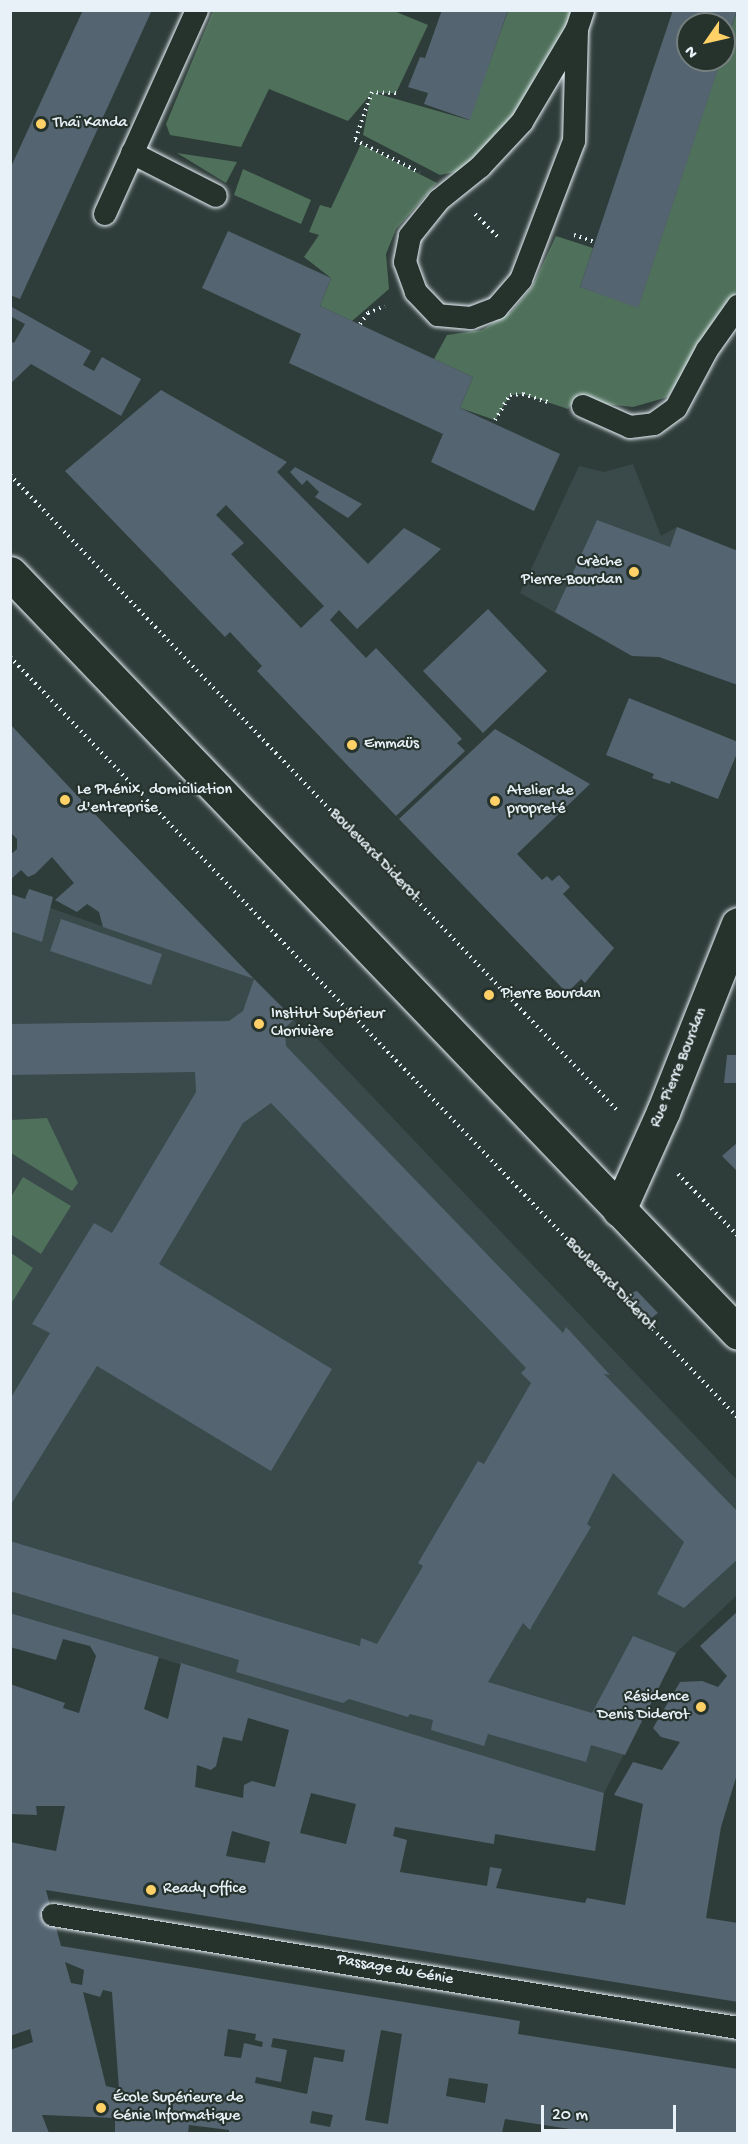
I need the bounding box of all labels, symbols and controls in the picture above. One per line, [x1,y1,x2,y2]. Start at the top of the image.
north arrow [676,12,736,72]
text: N [682,42,703,61]
place label: Thaï Kanda [53,114,127,134]
marker: Thaï Kanda [34,117,48,131]
place label: Crèche Pierre-Bourdan [521,553,622,591]
marker: Crèche Pierre-Bourdan [627,565,641,579]
place label: Emmaüs [364,735,419,755]
marker: Emmaüs [345,738,359,752]
place label: Le Phénix, domiciliation d'entreprise [77,781,232,819]
place label: Atelier de propreté [507,782,574,820]
marker: Le Phénix, domiciliation d'entreprise [58,793,72,807]
marker: Atelier de propreté [488,794,502,808]
street label: Boulevard Diderot [325,805,423,907]
place label: Pierre Bourdan [501,985,600,1005]
marker: Pierre Bourdan [482,988,496,1002]
place label: Institut Supérieur Clorivière [271,1005,384,1043]
street label: Rue Pierre Bourdan [647,1005,713,1131]
marker: Institut Supérieur Clorivière [252,1017,266,1031]
street label: Boulevard Diderot [561,1234,659,1336]
place label: Résidence Denis Diderot [598,1688,689,1726]
marker: Résidence Denis Diderot [694,1700,708,1714]
place label: Ready Office [163,1880,246,1900]
marker: Ready Office [144,1883,158,1897]
street label: Passage du Génie [335,1951,455,1991]
place label: École Supérieure de Génie Informatique [113,2089,244,2127]
scale bar [544,2093,679,2131]
marker: École Supérieure de Génie Informatique [94,2101,108,2115]
text: 20 m [552,2105,588,2126]

